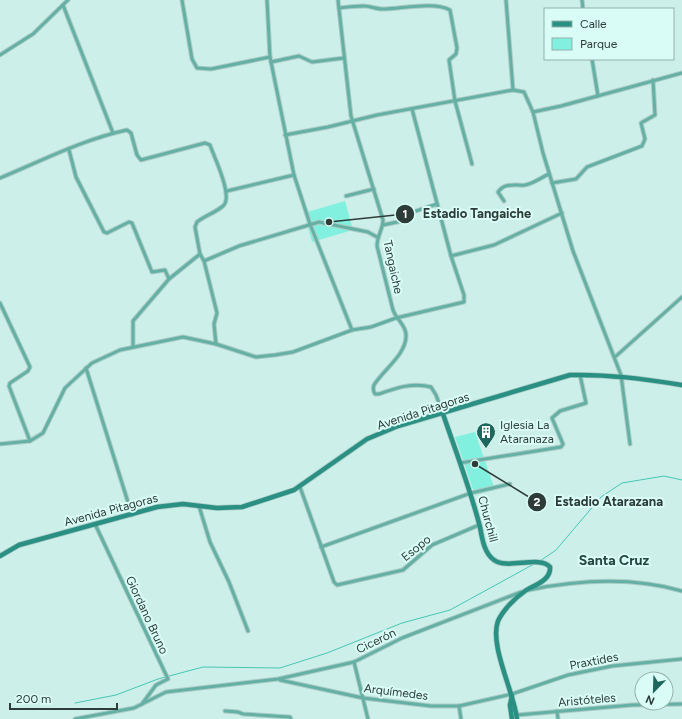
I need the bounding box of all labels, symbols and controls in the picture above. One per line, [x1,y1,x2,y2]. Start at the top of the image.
legend [544,8,674,60]
text: Calle [580,17,607,31]
text: Parque [580,37,618,51]
callout: Estadio Tangaiche [395,201,539,226]
text: Estadio Tangaiche [423,206,531,221]
text: 1 [402,207,408,221]
street label: Tangaiche [380,239,406,295]
street label: Avenida Pitagoras [375,389,471,433]
place label: Iglesia La Ataranaza [500,418,554,446]
building icon: Iglesia La Ataranaza [475,421,497,449]
callout: Estadio Atarazana [527,489,671,514]
street label: Avenida Pitagoras [63,491,160,529]
street label: Churchill [475,494,501,544]
text: Estadio Atarazana [555,494,663,509]
text: 2 [534,495,541,509]
street label: Esopo [398,532,434,564]
district label: Santa Cruz [579,552,649,569]
street label: Giordano Bruno [123,574,171,656]
street label: Cicerón [354,625,398,657]
street label: Praxtides [568,649,620,673]
north arrow [634,671,674,711]
street label: Arquímedes [363,681,429,703]
scale bar [10,685,117,711]
street label: Aristóteles [558,690,617,709]
text: 200 m [16,692,51,706]
text: N [644,692,657,707]

